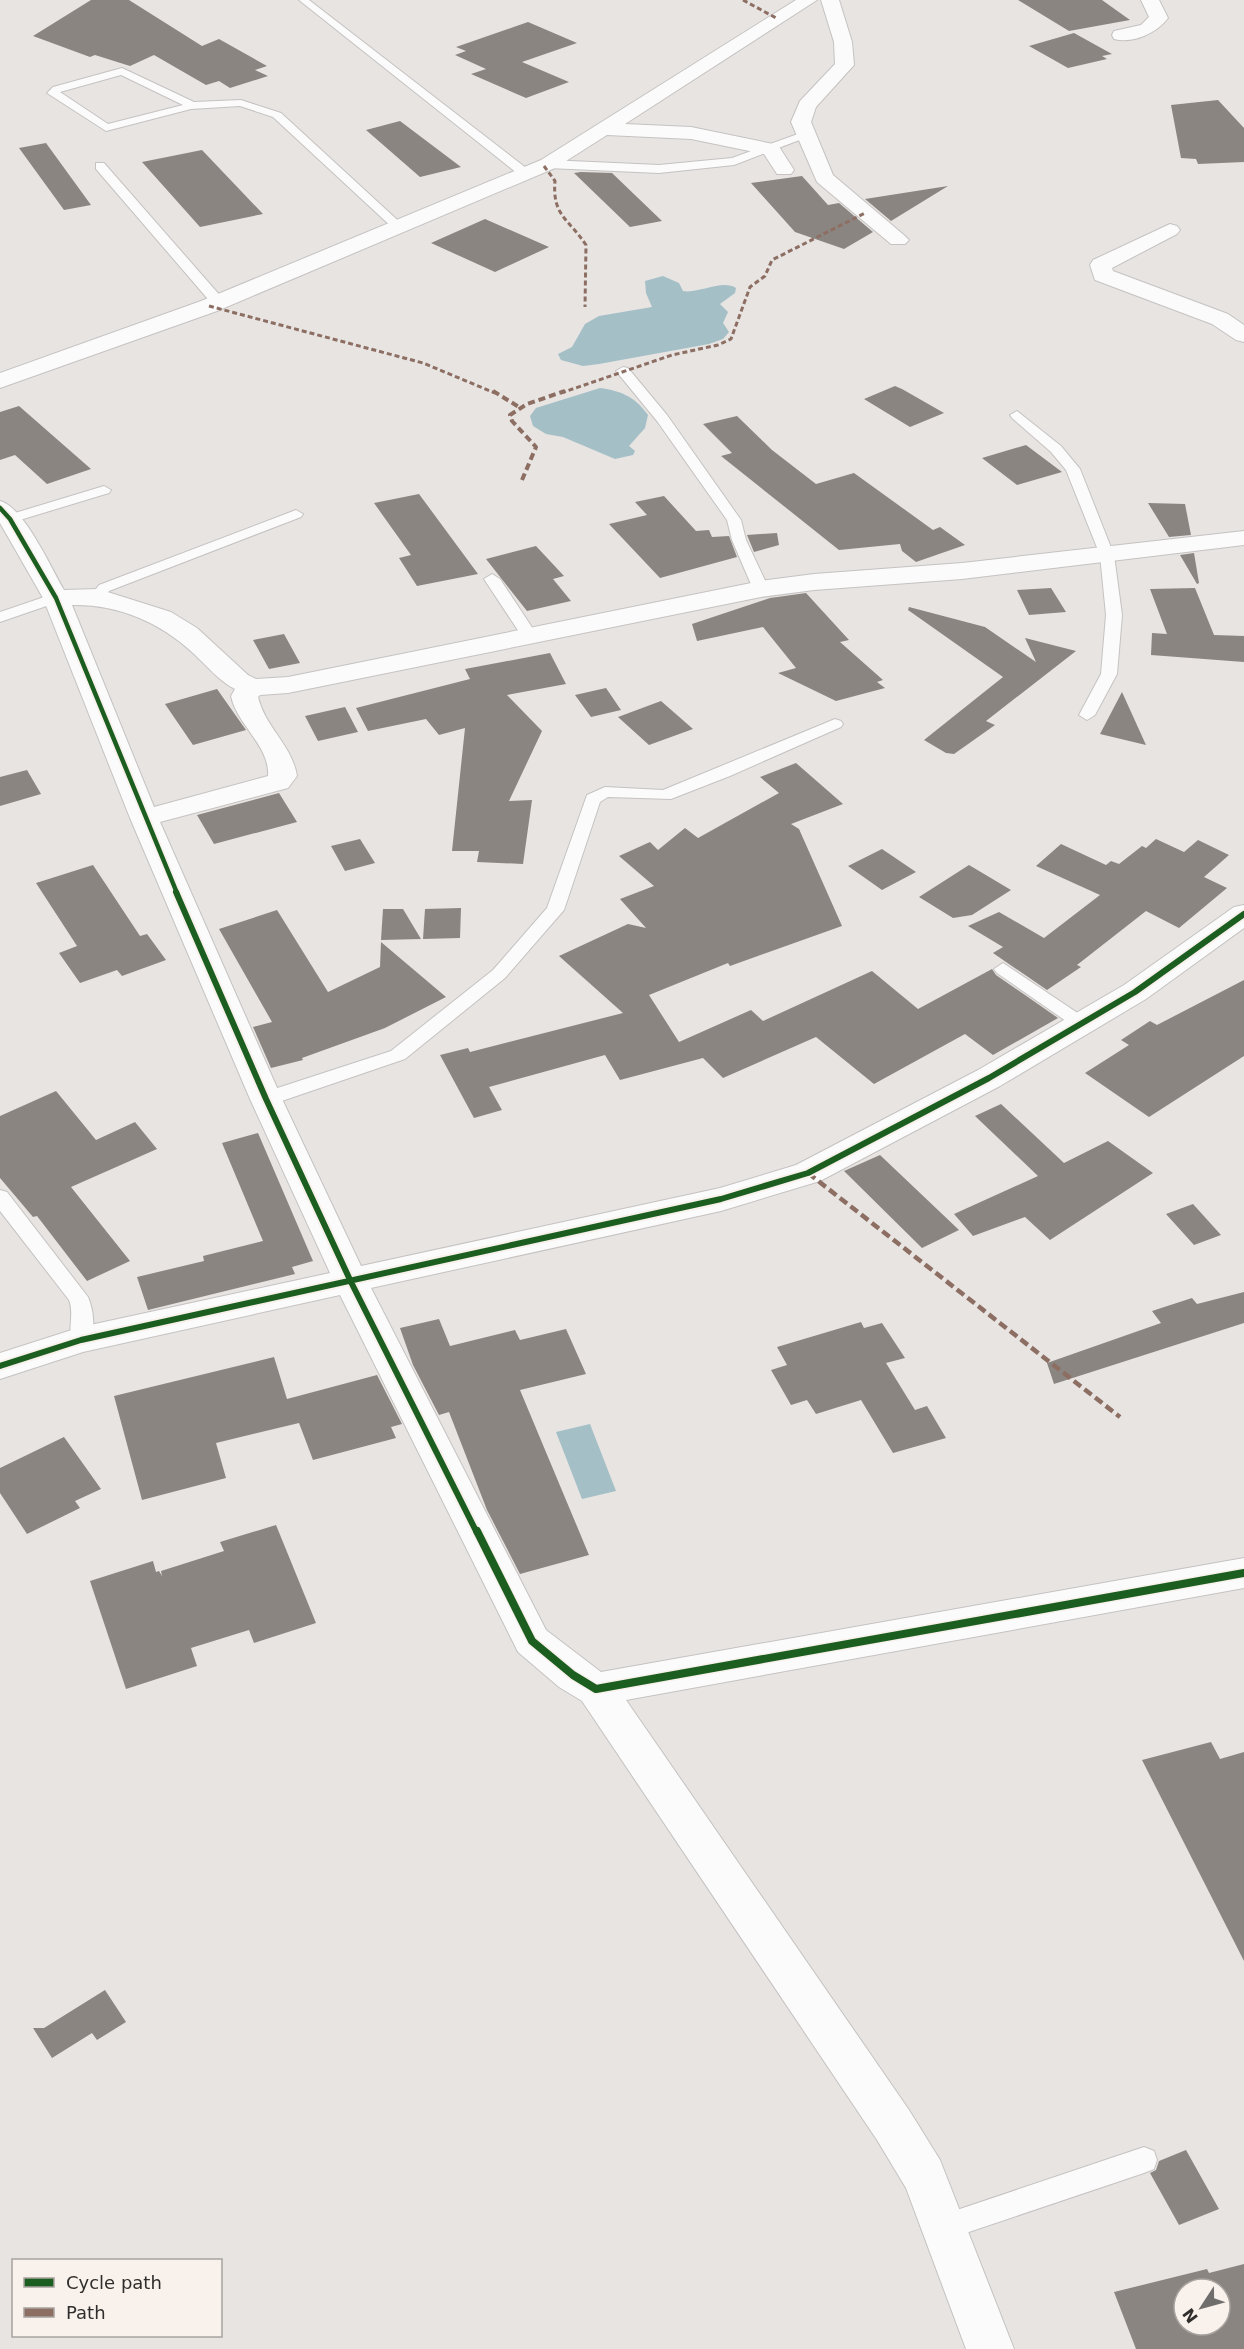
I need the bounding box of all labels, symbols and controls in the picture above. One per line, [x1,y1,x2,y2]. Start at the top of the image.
legend [12,2259,222,2337]
text: Cycle path [66,2272,162,2293]
north arrow [1172,2277,1232,2337]
text: Path [66,2302,106,2323]
text: N [1179,2305,1202,2327]

